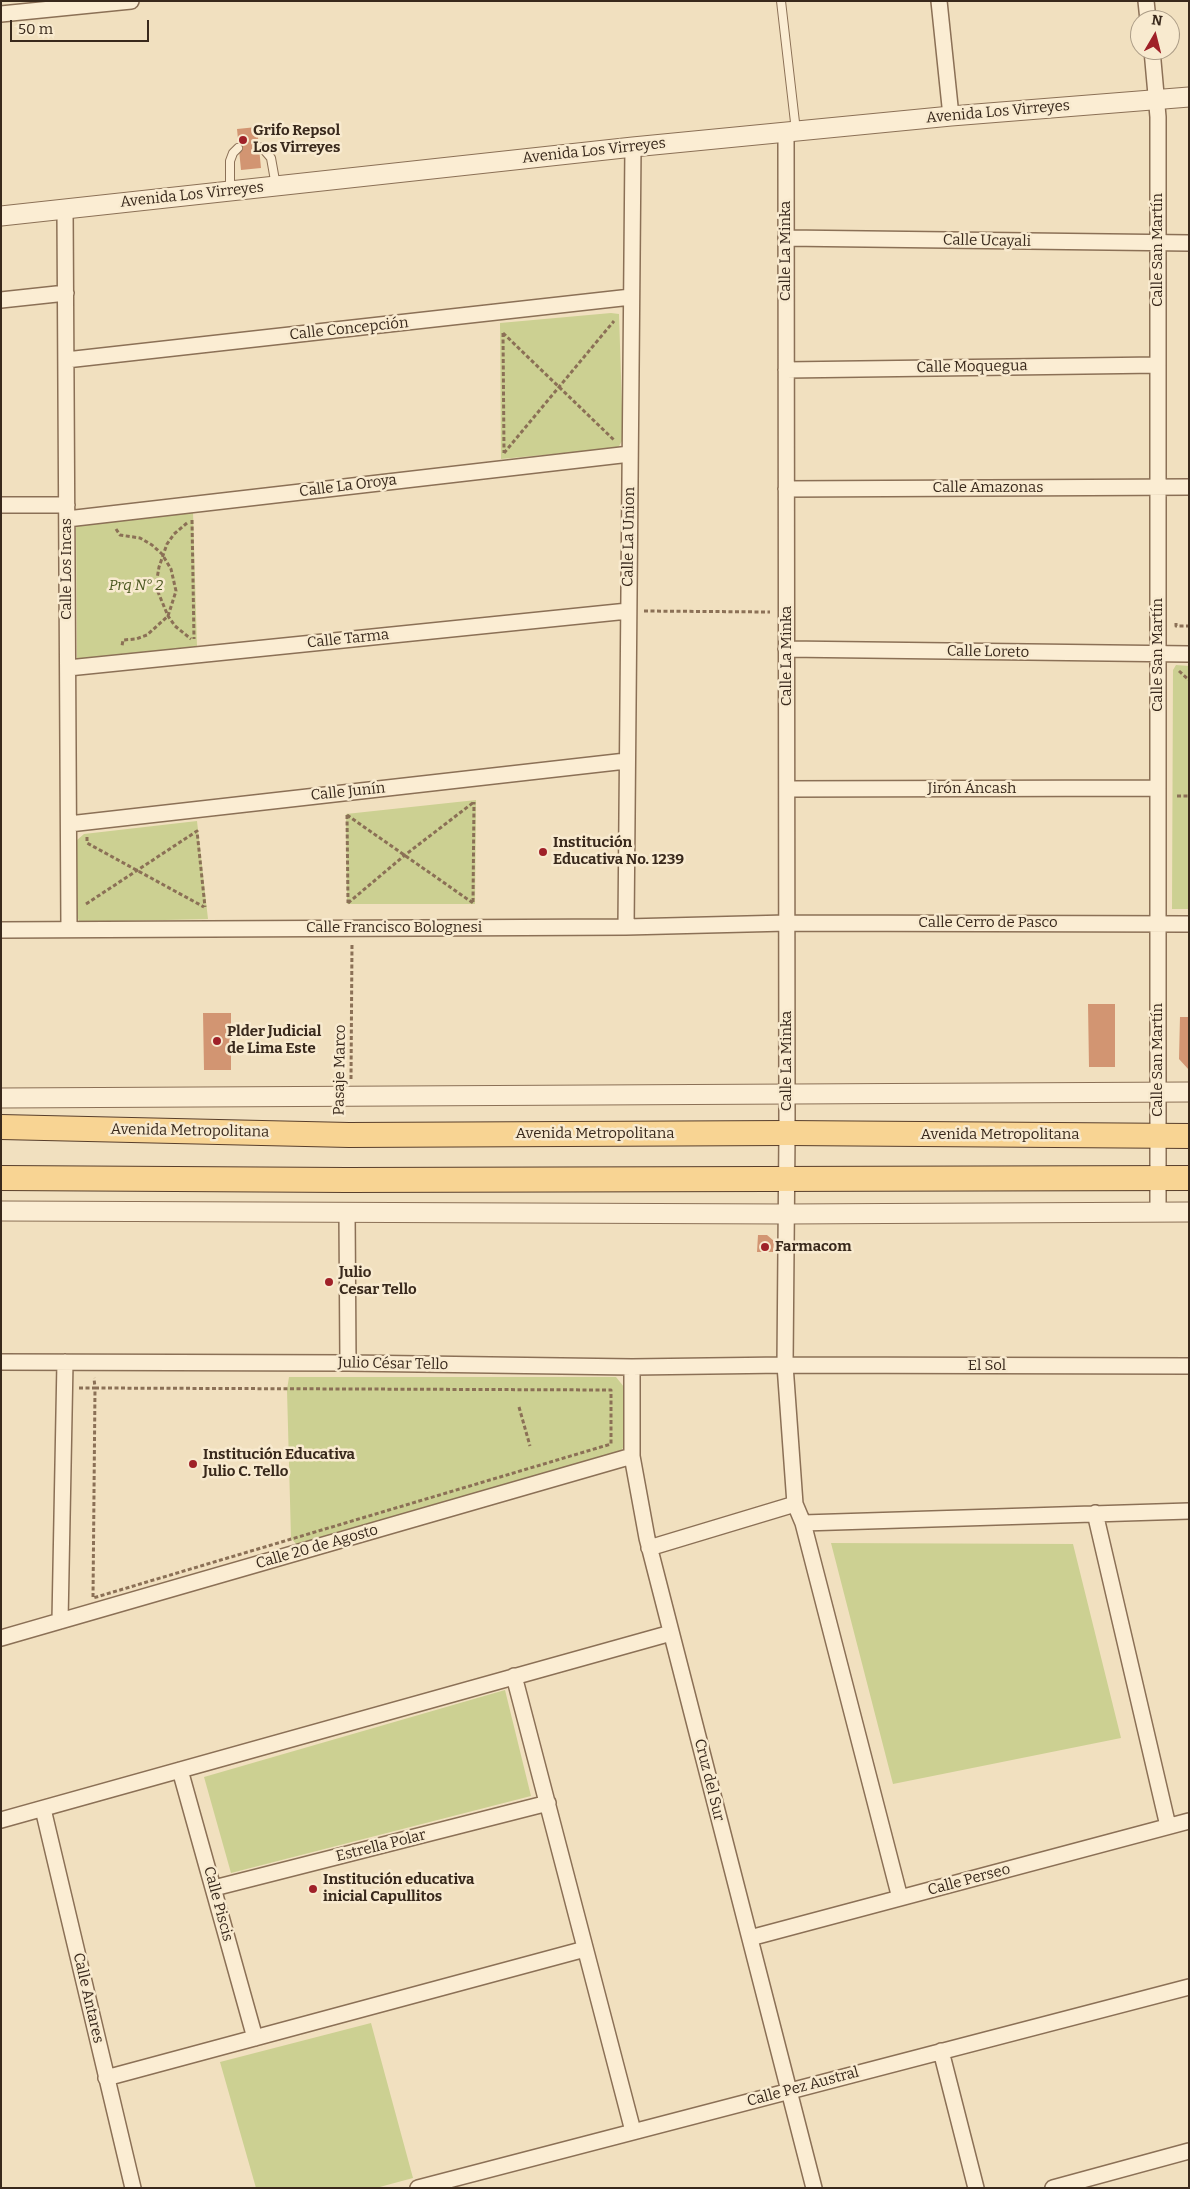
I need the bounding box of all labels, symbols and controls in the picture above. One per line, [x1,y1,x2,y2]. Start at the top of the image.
scale bar [12,10,151,42]
north arrow [1130,10,1180,60]
text: N [1150,11,1164,30]
text: 50 m [18,20,53,38]
street label: Avenida Los Virreyes [925,97,1071,127]
place label: Grifo Repsol Los Virreyes [253,122,340,157]
marker: Grifo Repsol Los Virreyes [237,134,249,146]
street label: Avenida Los Virreyes [521,135,667,167]
street label: Avenida Los Virreyes [119,179,265,211]
street label: Calle San Martín [1149,193,1167,307]
street label: Calle La Minka [777,201,795,301]
street label: Calle Ucayali [943,231,1031,251]
street label: Calle Concepción [289,314,409,344]
street label: Calle Moquegua [916,357,1028,377]
street label: Calle La Oroya [298,471,398,501]
street label: Calle Amazonas [933,479,1043,497]
street label: Calle La Union [619,487,639,587]
street label: Calle Los Incas [58,518,76,620]
park label: Prq N° 2 [109,577,163,595]
street label: Calle San Martín [1149,598,1167,712]
street label: Calle La Minka [778,606,796,706]
street label: Calle Tarma [306,626,390,652]
street label: Calle Loreto [947,642,1029,662]
street label: Calle Junín [310,779,386,805]
street label: Jirón Áncash [928,780,1016,798]
place label: Institución Educativa No. 1239 [553,834,684,869]
marker: Institución Educativa No. 1239 [537,846,549,858]
street label: Calle Cerro de Pasco [918,914,1058,932]
street label: Calle Francisco Bolognesi [306,919,482,937]
street label: Calle San Martín [1149,1003,1167,1117]
street label: Calle La Minka [778,1011,796,1111]
place label: Plder Judicial de Lima Este [227,1023,321,1058]
street label: Pasaje Marco [330,1024,350,1116]
marker: Plder Judicial de Lima Este [211,1035,223,1047]
street label: Avenida Metropolitana [110,1121,270,1141]
street label: Avenida Metropolitana [516,1125,674,1143]
street label: Avenida Metropolitana [921,1126,1079,1144]
place label: Farmacom [775,1238,852,1256]
marker: Farmacom [759,1241,771,1253]
place label: Julio Cesar Tello [339,1264,417,1299]
marker: Julio Cesar Tello [323,1276,335,1288]
street label: Julio César Tello [338,1354,448,1374]
street label: El Sol [968,1357,1006,1375]
place label: Institución Educativa Julio C. Tello [203,1446,355,1481]
marker: Institución Educativa Julio C. Tello [187,1458,199,1470]
street label: Calle 20 de Agosto [254,1521,380,1573]
street label: Cruz del Sur [690,1737,728,1823]
street label: Estrella Polar [334,1826,428,1866]
street label: Calle Perseo [926,1860,1012,1900]
street label: Calle Piscis [199,1864,237,1944]
place label: Institución educativa inicial Capullitos [323,1871,474,1906]
marker: Institución educativa inicial Capullitos [307,1883,319,1895]
street label: Calle Antares [69,1951,107,2045]
street label: Calle Pez Austral [745,2063,861,2111]

